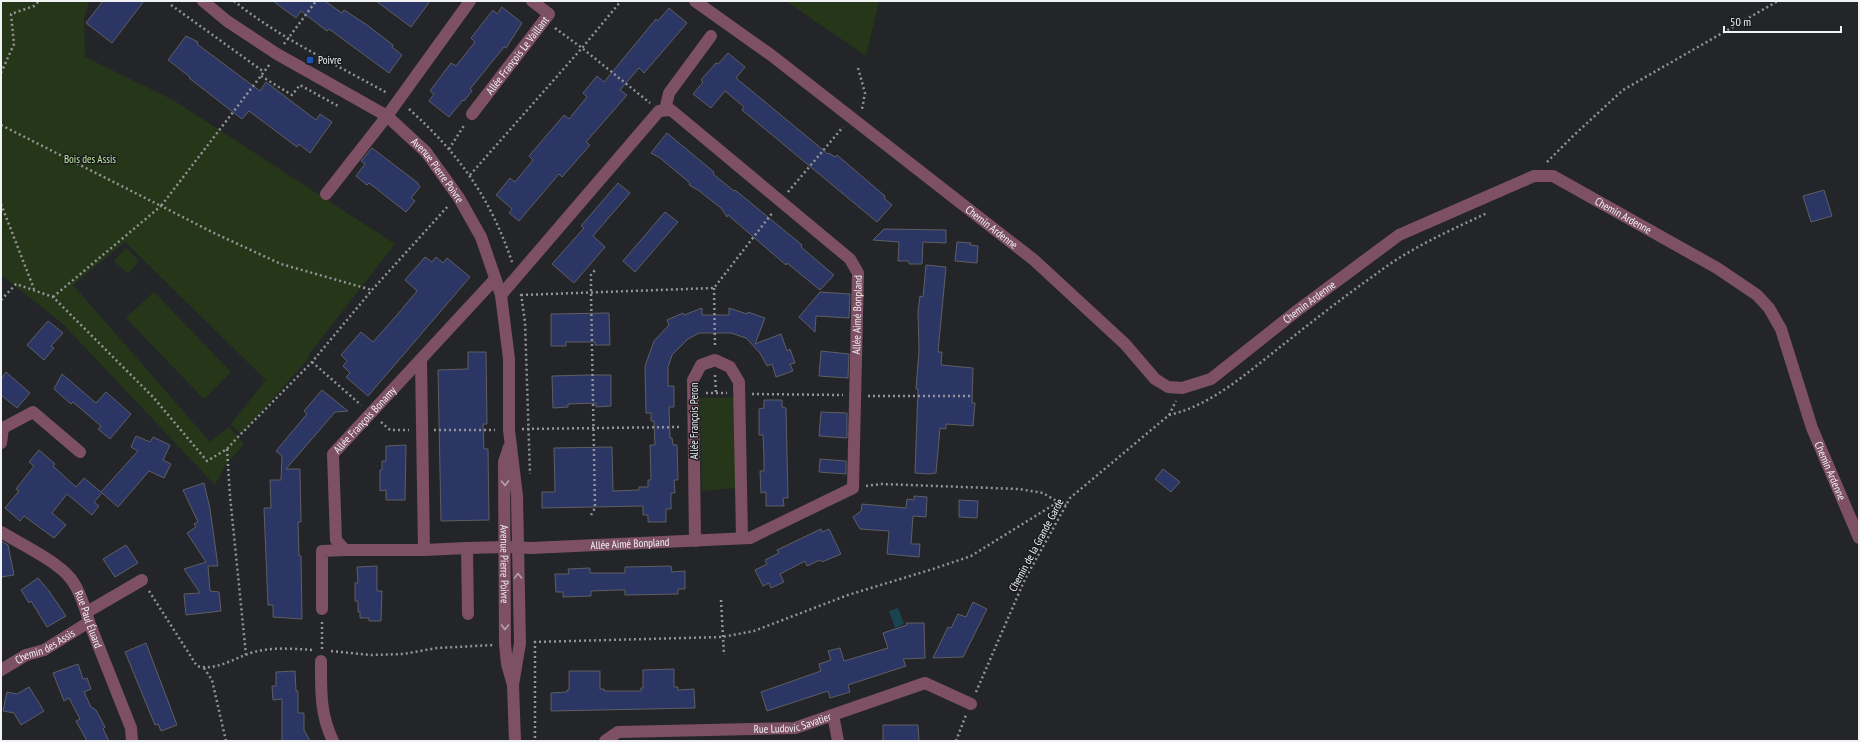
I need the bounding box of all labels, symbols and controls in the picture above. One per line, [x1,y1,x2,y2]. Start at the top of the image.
scale bar [1724,8,1841,34]
street label: Allée François Le Vaillant [483,13,552,97]
text: 50 m [1730,14,1751,29]
place label: Poivre [318,53,342,67]
marker: Poivre [305,55,315,65]
street label: Avenue Pierre Poivre [408,135,467,206]
park label: Bois des Assis [64,152,116,166]
street label: Chemin Ardenne [1592,194,1654,237]
street label: Chemin Ardenne [963,202,1021,252]
street label: Allée Aimé Bonpland [849,275,865,355]
street label: Chemin Ardenne [1280,277,1339,326]
street label: Allée François Peron [687,382,701,460]
street label: Allée François Bonamy [330,383,400,456]
street label: Chemin Ardenne [1812,439,1849,503]
one-way arrow [501,480,509,486]
street label: Chemin de la Grande Garde [1006,496,1067,594]
street label: Avenue Pierre Poivre [497,525,512,604]
street label: Allée Aimé Bonpland [590,535,670,552]
one-way arrow [514,573,522,579]
street label: Rue Paul Éluard [72,588,106,650]
one-way arrow [501,624,509,630]
street label: Chemin des Assis [12,626,77,667]
street label: Rue Ludovic Savatier [753,709,833,736]

